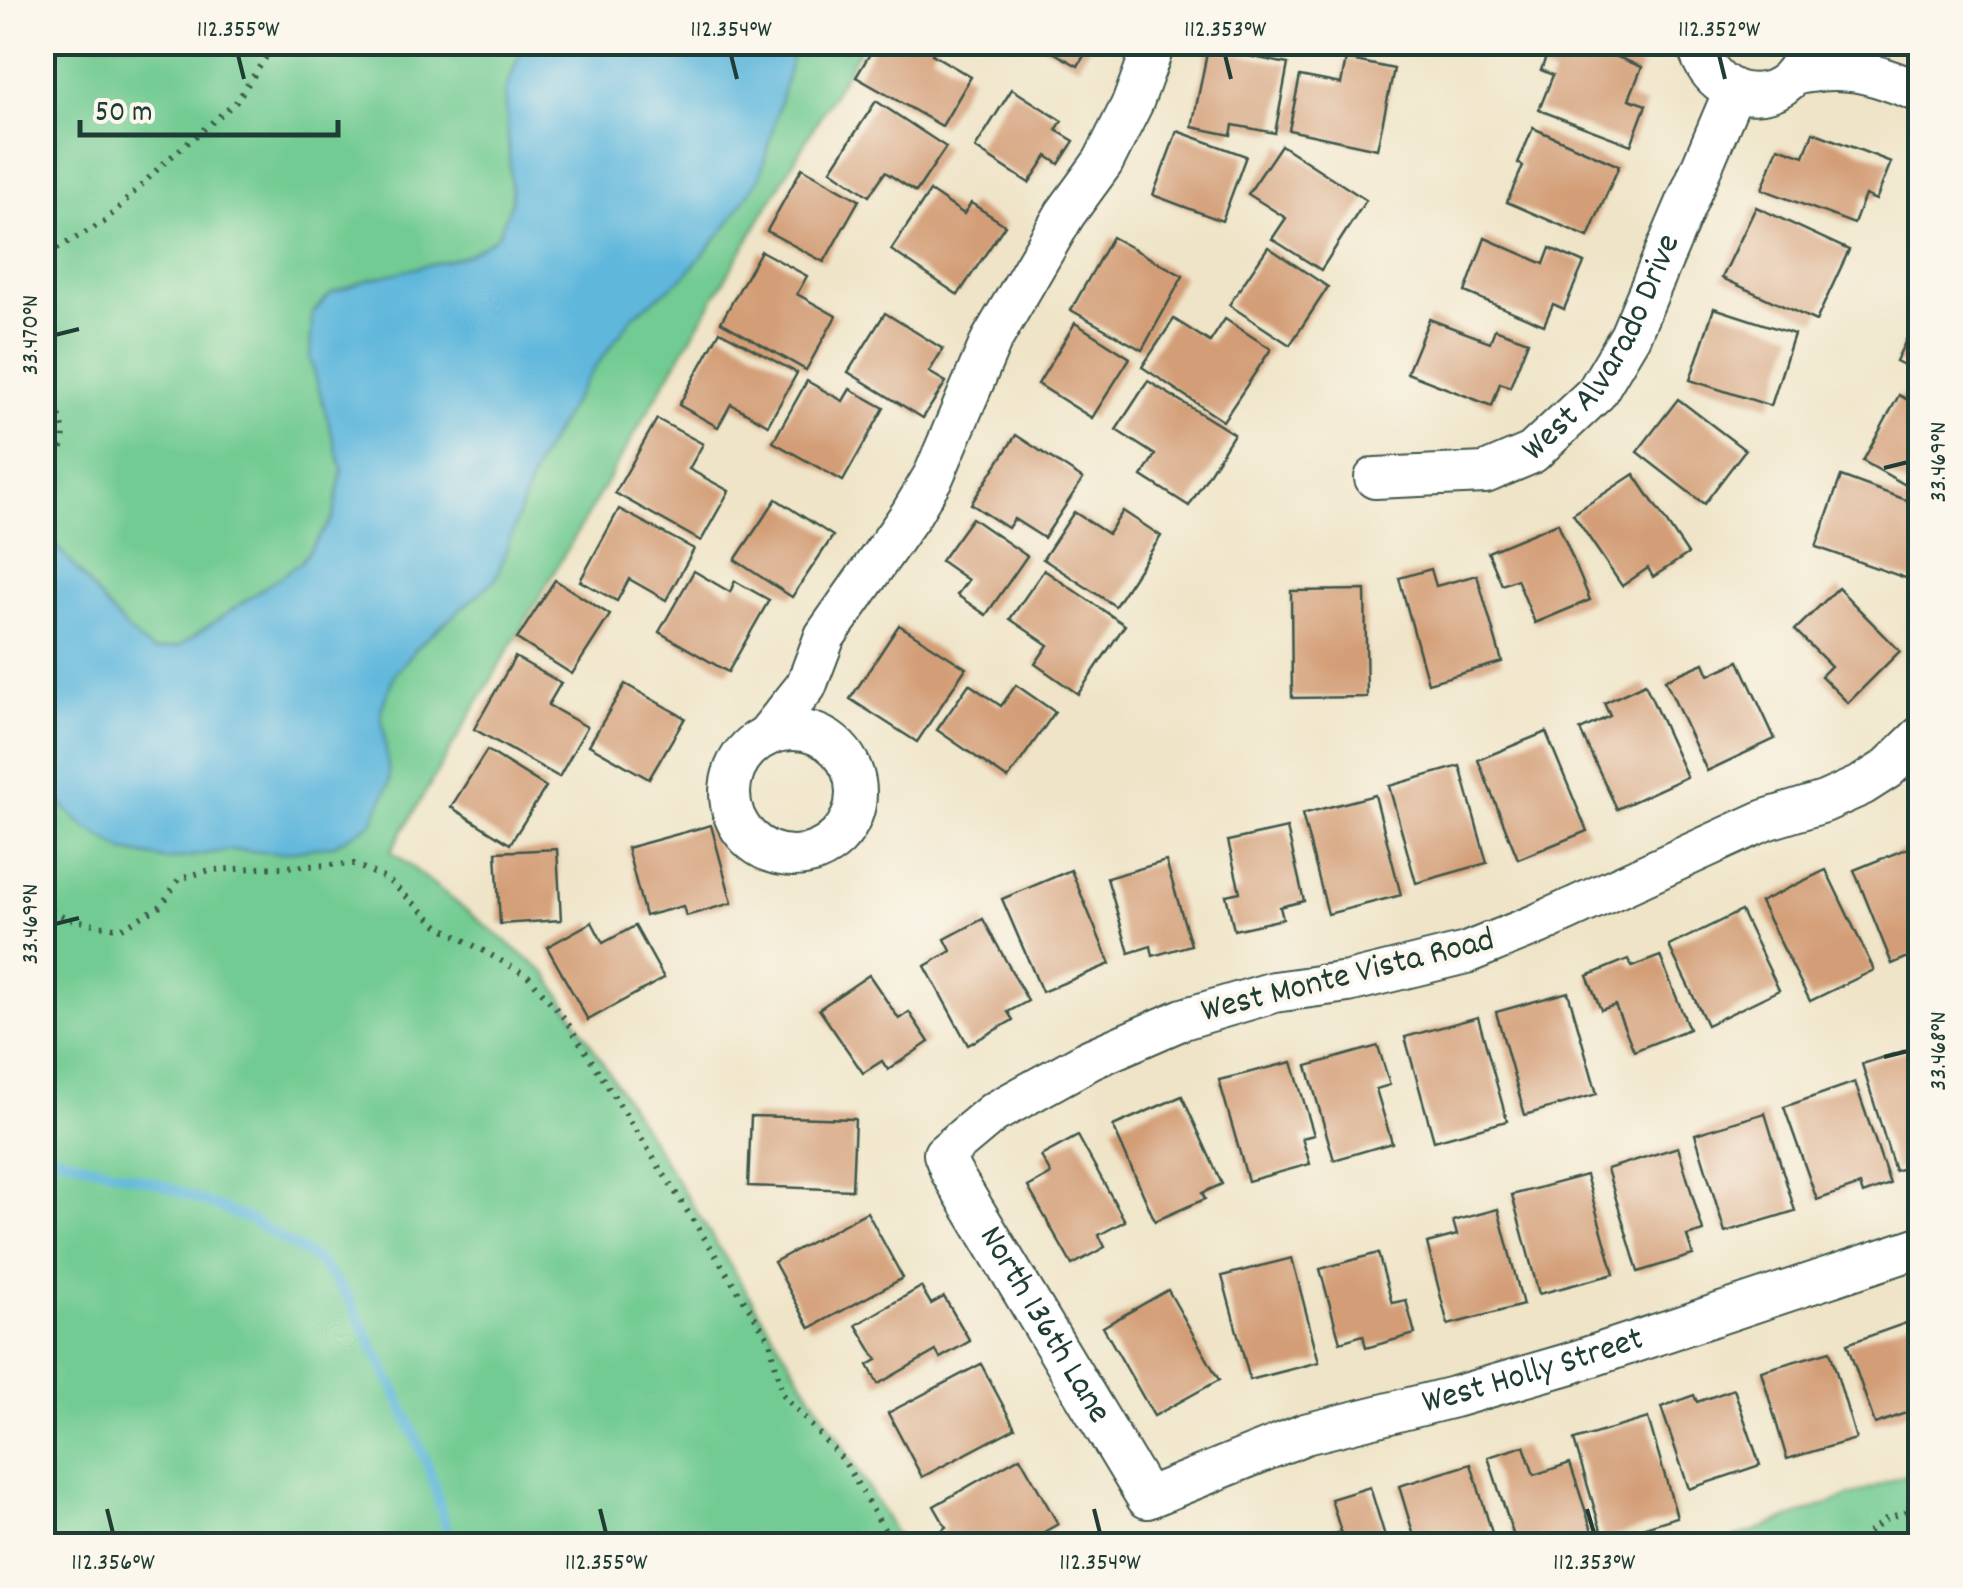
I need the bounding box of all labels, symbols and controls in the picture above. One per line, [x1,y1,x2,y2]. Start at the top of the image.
text: 112.355°W [197,13,280,49]
text: 112.354°W [690,13,772,49]
text: 112.353°W [1184,13,1267,49]
text: 112.352°W [1678,13,1761,49]
scale bar [80,75,338,137]
text: 50 m [95,93,153,136]
street label: West Alvarado Drive [1512,227,1695,474]
text: 33.470°N [14,295,50,375]
text: 33.469°N [1922,422,1958,502]
text: 33.469°N [14,884,50,964]
street label: West Monte Vista Road [1196,916,1500,1038]
text: 33.468°N [1922,1011,1958,1091]
street label: North 136th Lane [965,1217,1122,1434]
street label: West Holly Street [1417,1315,1650,1429]
text: 112.356°W [71,1546,155,1582]
text: 112.355°W [565,1546,648,1582]
text: 112.354°W [1059,1546,1141,1582]
text: 112.353°W [1553,1546,1636,1582]

